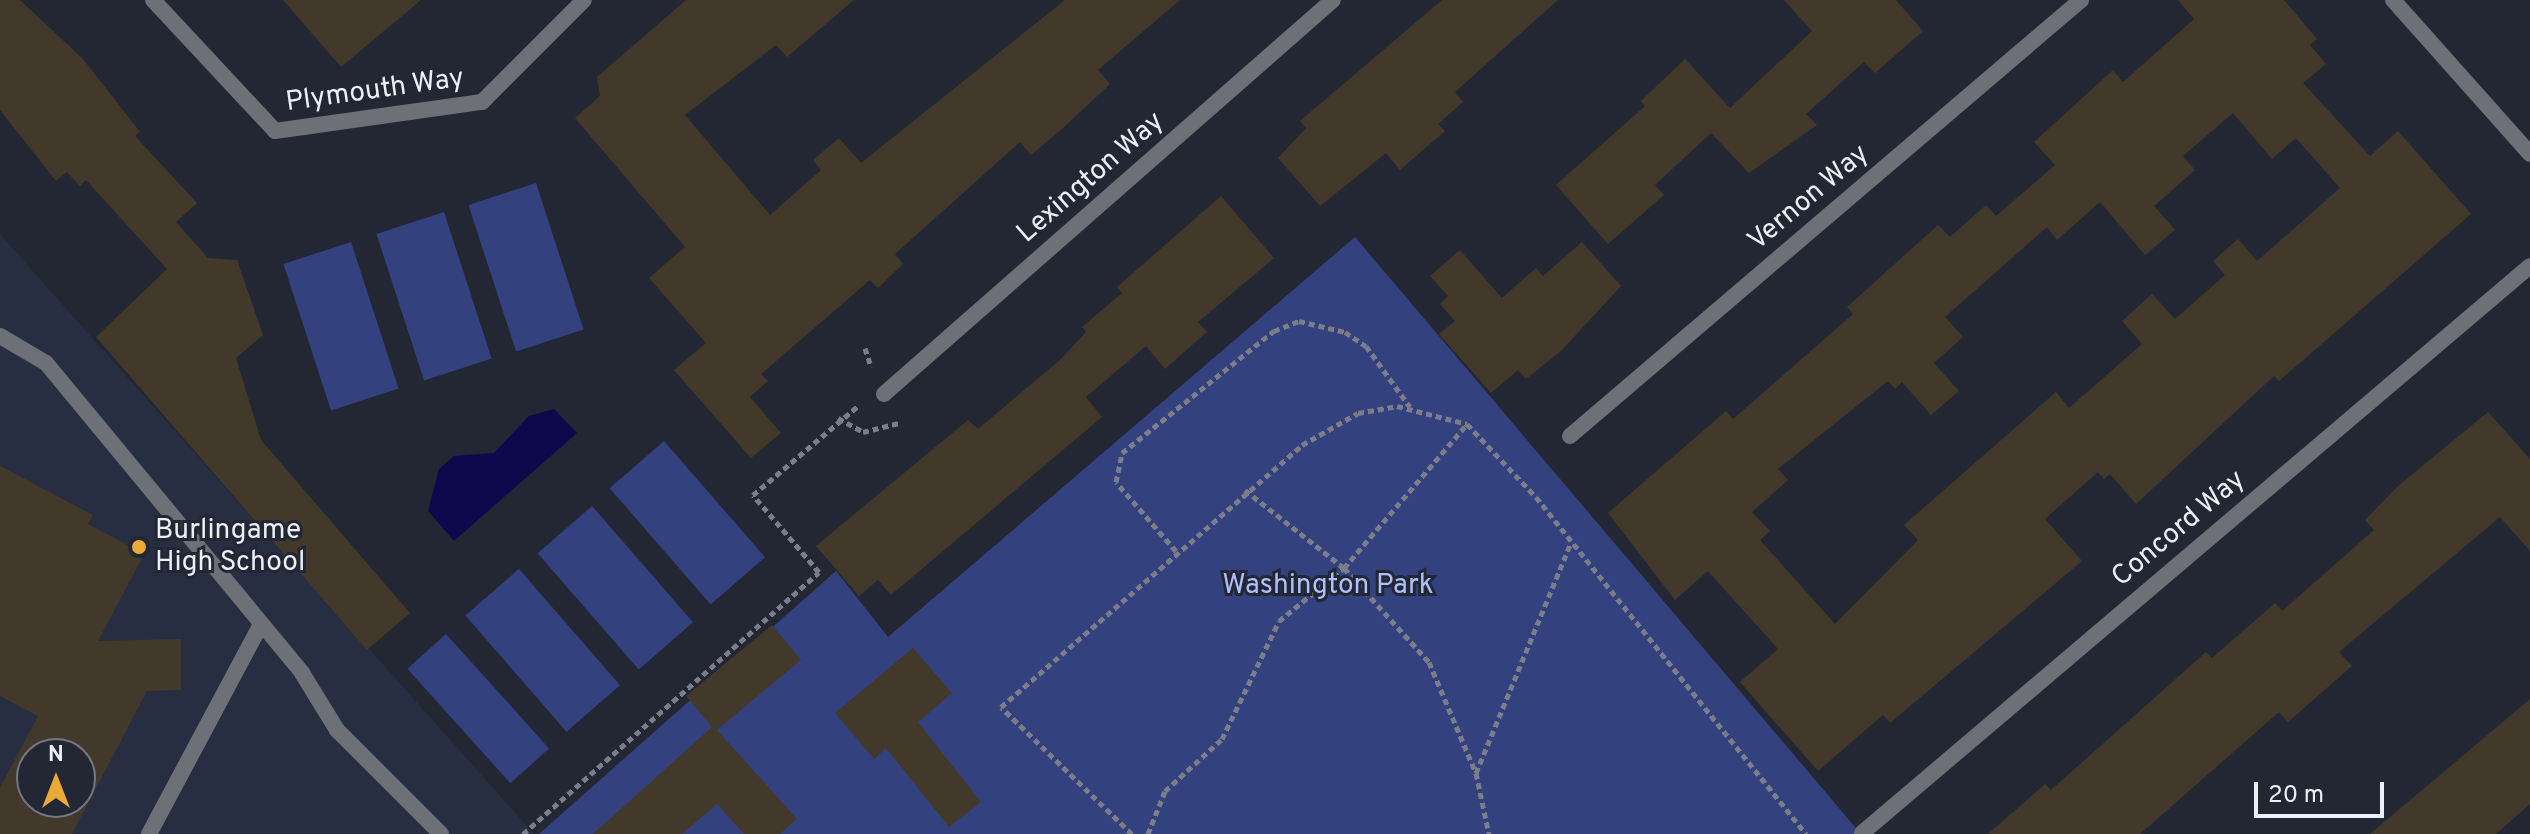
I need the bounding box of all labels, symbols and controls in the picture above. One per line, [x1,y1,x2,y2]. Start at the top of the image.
street label: Plymouth Way [283,62,467,120]
street label: Lexington Way [1011,105,1171,251]
street label: Vernon Way [1742,138,1876,258]
street label: Concord Way [2105,463,2253,595]
place label: Burlingame High School [155,514,305,580]
marker: Burlingame High School [130,538,148,556]
park label: Washington Park [1222,569,1434,603]
north arrow [16,738,96,818]
text: N [48,742,64,769]
scale bar [2258,766,2388,816]
text: 20 m [2268,781,2324,811]

